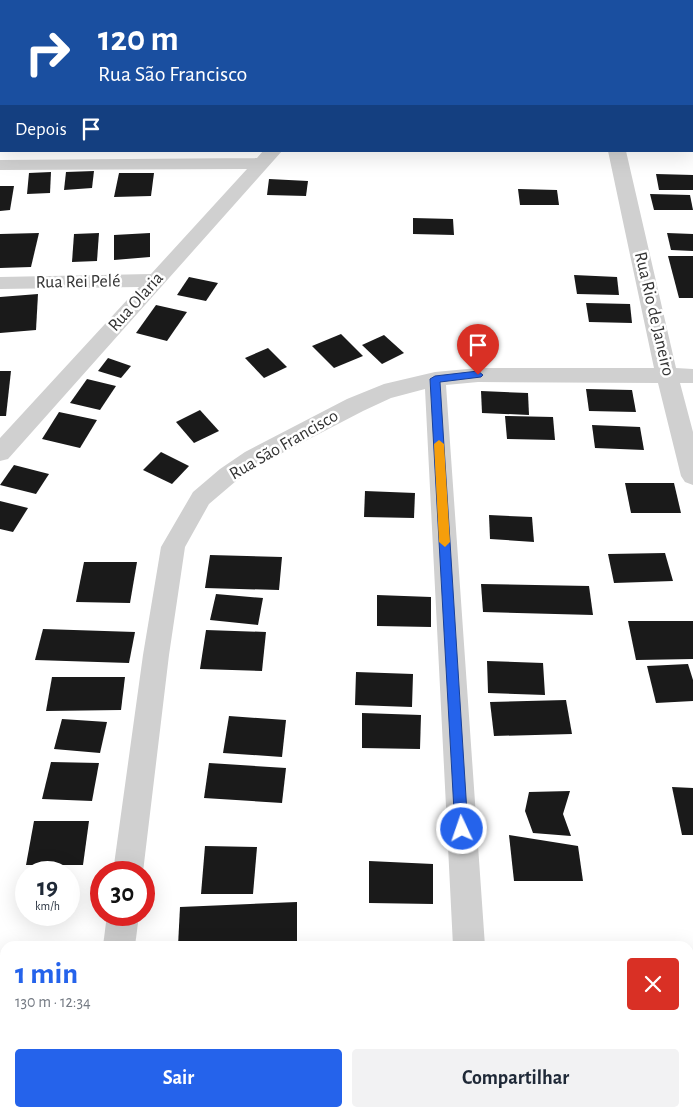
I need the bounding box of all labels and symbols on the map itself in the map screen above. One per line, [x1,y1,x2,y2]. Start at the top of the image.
street label: Rua Rio de Janeiro [631,250,677,378]
street label: Rua Olaria [105,269,167,335]
street label: Rua Rei Pelé [35,272,121,292]
pin [457,324,499,375]
street label: Rua São Francisco [227,407,342,483]
position arrow [435,802,487,854]
speed limit sign: 30 [90,861,155,926]

